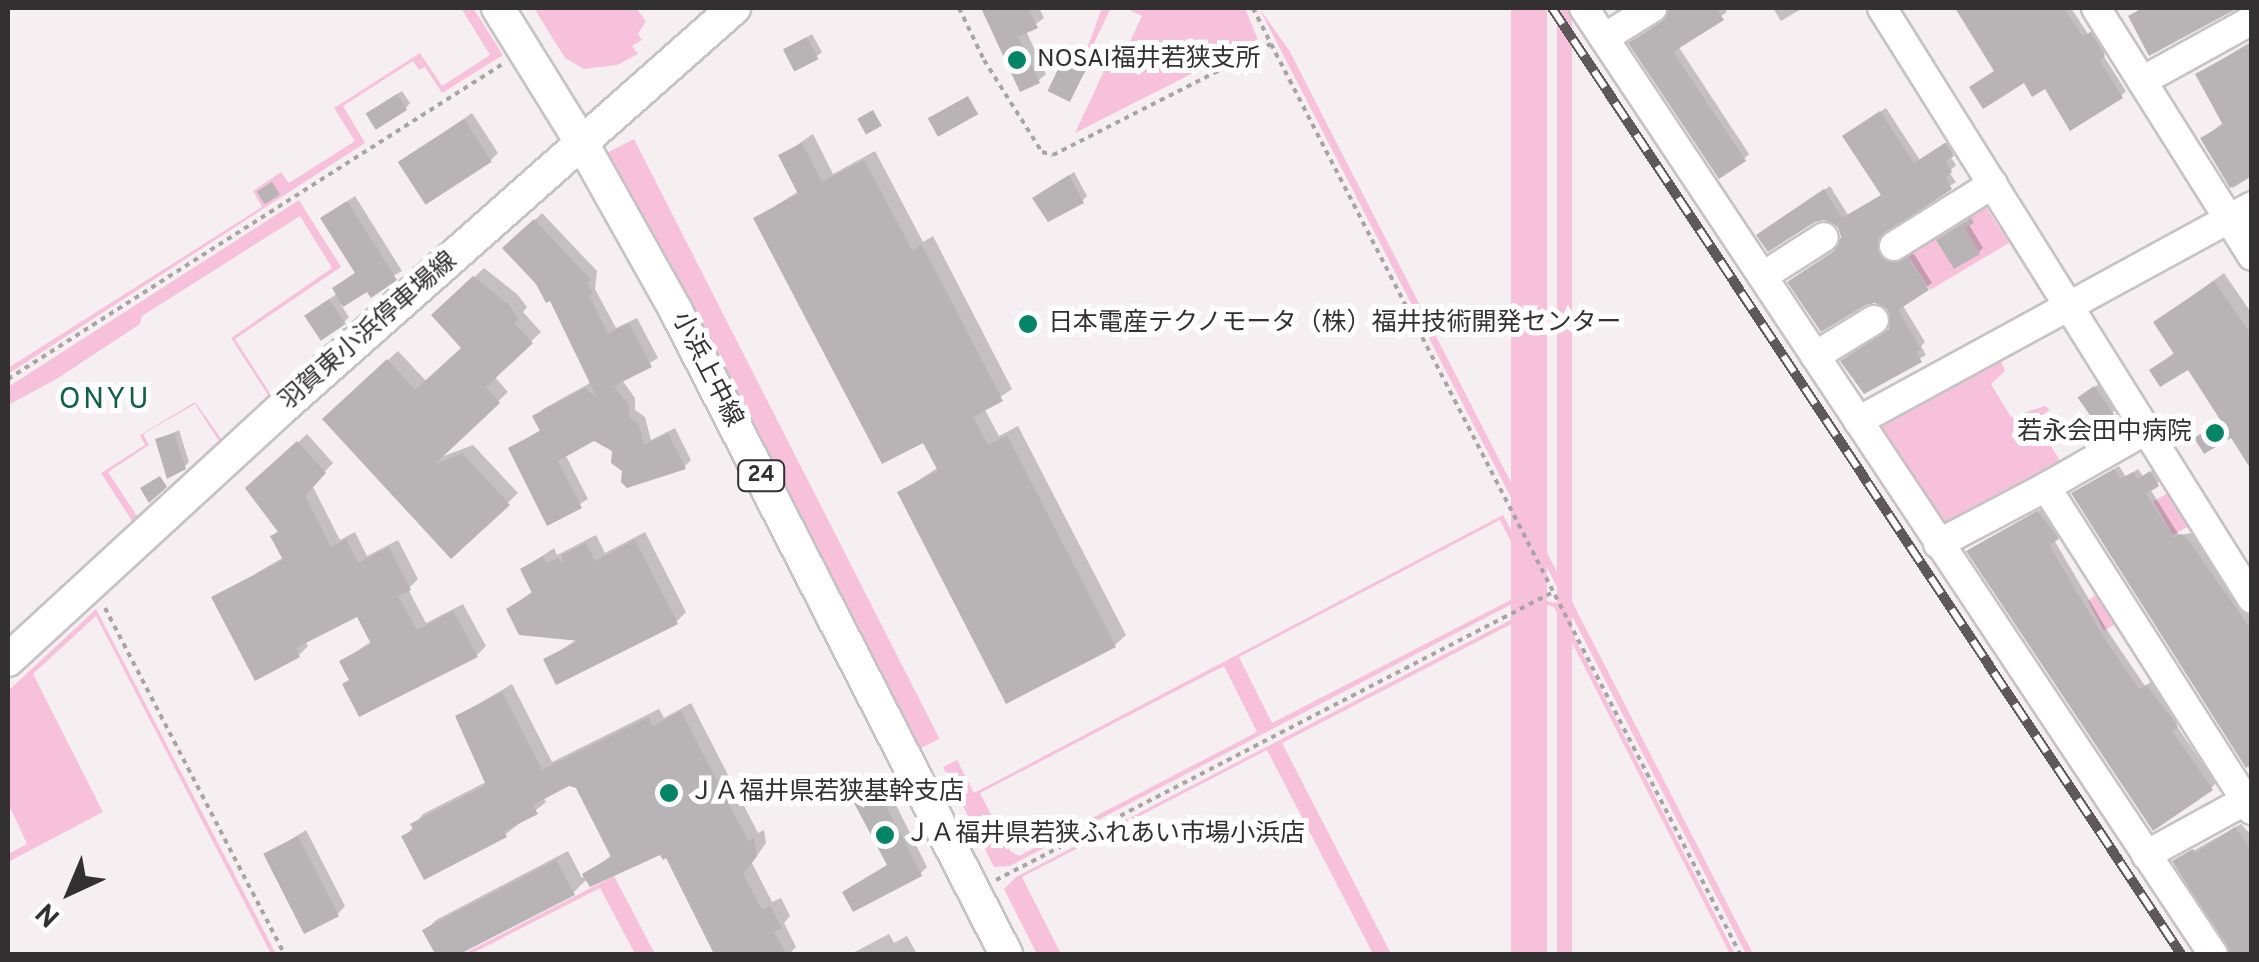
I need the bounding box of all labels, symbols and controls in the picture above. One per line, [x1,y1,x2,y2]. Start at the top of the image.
place label: NOSAI福井若狭支所 [1037,45,1261,75]
marker: NOSAI福井若狭支所 [1006,49,1028,71]
street label: 羽賀東小浜停車場線 [274,247,464,417]
street label: 小浜上中線 [664,308,748,432]
place label: 日本電産テクノモータ（株）福井技術開発センター [1048,309,1623,339]
marker: 日本電産テクノモータ（株）福井技術開発センター [1017,313,1039,335]
district label: ONYU [59,383,151,419]
place label: 若永会田中病院 [2017,418,2192,448]
marker: 若永会田中病院 [2202,420,2228,446]
road number: 24 [736,459,786,493]
place label: ＪＡ福井県若狭基幹支店 [689,778,964,808]
marker: ＪＡ福井県若狭基幹支店 [658,782,680,804]
place label: ＪＡ福井県若狭ふれあい市場小浜店 [905,820,1305,850]
marker: ＪＡ福井県若狭ふれあい市場小浜店 [874,824,896,846]
north arrow [20,842,120,942]
text: N [29,894,69,934]

